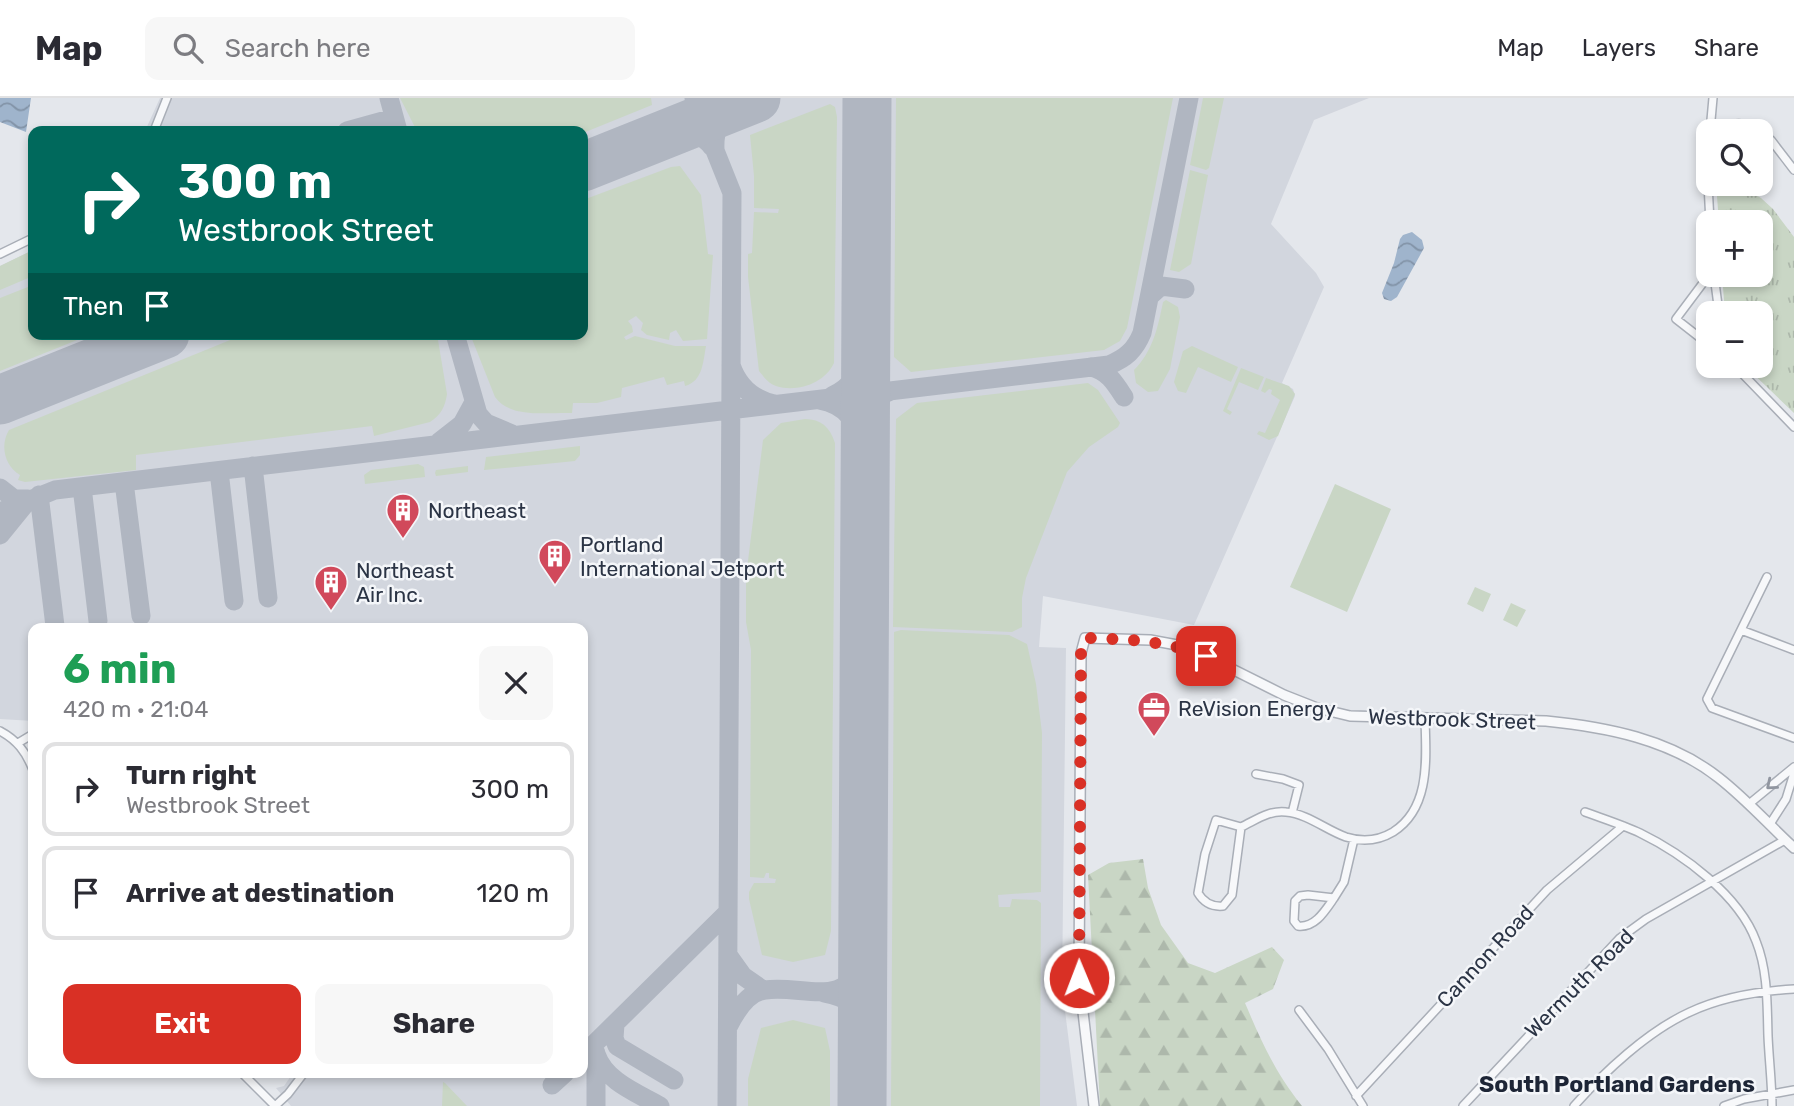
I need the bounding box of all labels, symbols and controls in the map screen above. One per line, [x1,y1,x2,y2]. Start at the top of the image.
search box [145,17,635,80]
text: Map [35,29,103,68]
icon: search [169,29,207,67]
text: Search here [225,33,370,64]
text: Map [1497,34,1544,62]
text: Layers [1582,34,1656,62]
text: Share [1694,34,1759,62]
map controls [1696,119,1773,378]
button: search [1696,119,1773,196]
text: 300 m [178,152,332,210]
icon: right [63,154,154,245]
button: + [1696,210,1773,287]
text: Westbrook Street [178,211,434,249]
icon: arrive [138,287,176,325]
text: Then [63,291,124,322]
button: − [1696,301,1773,378]
building icon: Northeast [384,491,422,540]
place label: Northeast [428,498,526,523]
place label: Portland International Jetport [580,532,784,581]
building icon: Portland International Jetport [536,537,574,586]
place label: Northeast Air Inc. [356,558,454,607]
building icon: Northeast Air Inc. [312,563,350,612]
pin [1176,626,1236,686]
icon: arrive [1187,637,1225,675]
text: 6 min [63,644,177,694]
button: close [479,646,553,720]
office icon: ReVision Energy [1135,689,1173,738]
text: 420 m · 21:04 [63,695,208,723]
place label: ReVision Energy [1178,696,1336,721]
street label: Westbrook Street [1368,704,1536,734]
text: Turn right [126,760,256,791]
icon: right [67,770,105,808]
text: 300 m [471,774,549,805]
one-way arrow [1767,777,1780,789]
text: Westbrook Street [126,791,310,819]
icon: arrive [67,874,105,912]
text: Arrive at destination [126,878,394,909]
text: 120 m [477,878,549,909]
street label: Cannon Road [1431,900,1539,1012]
street label: Wermuth Road [1519,923,1639,1043]
position arrow [1042,941,1116,1015]
button: Exit [63,984,301,1064]
button: Share [315,984,553,1064]
district label: South Portland Gardens [1479,1070,1755,1098]

